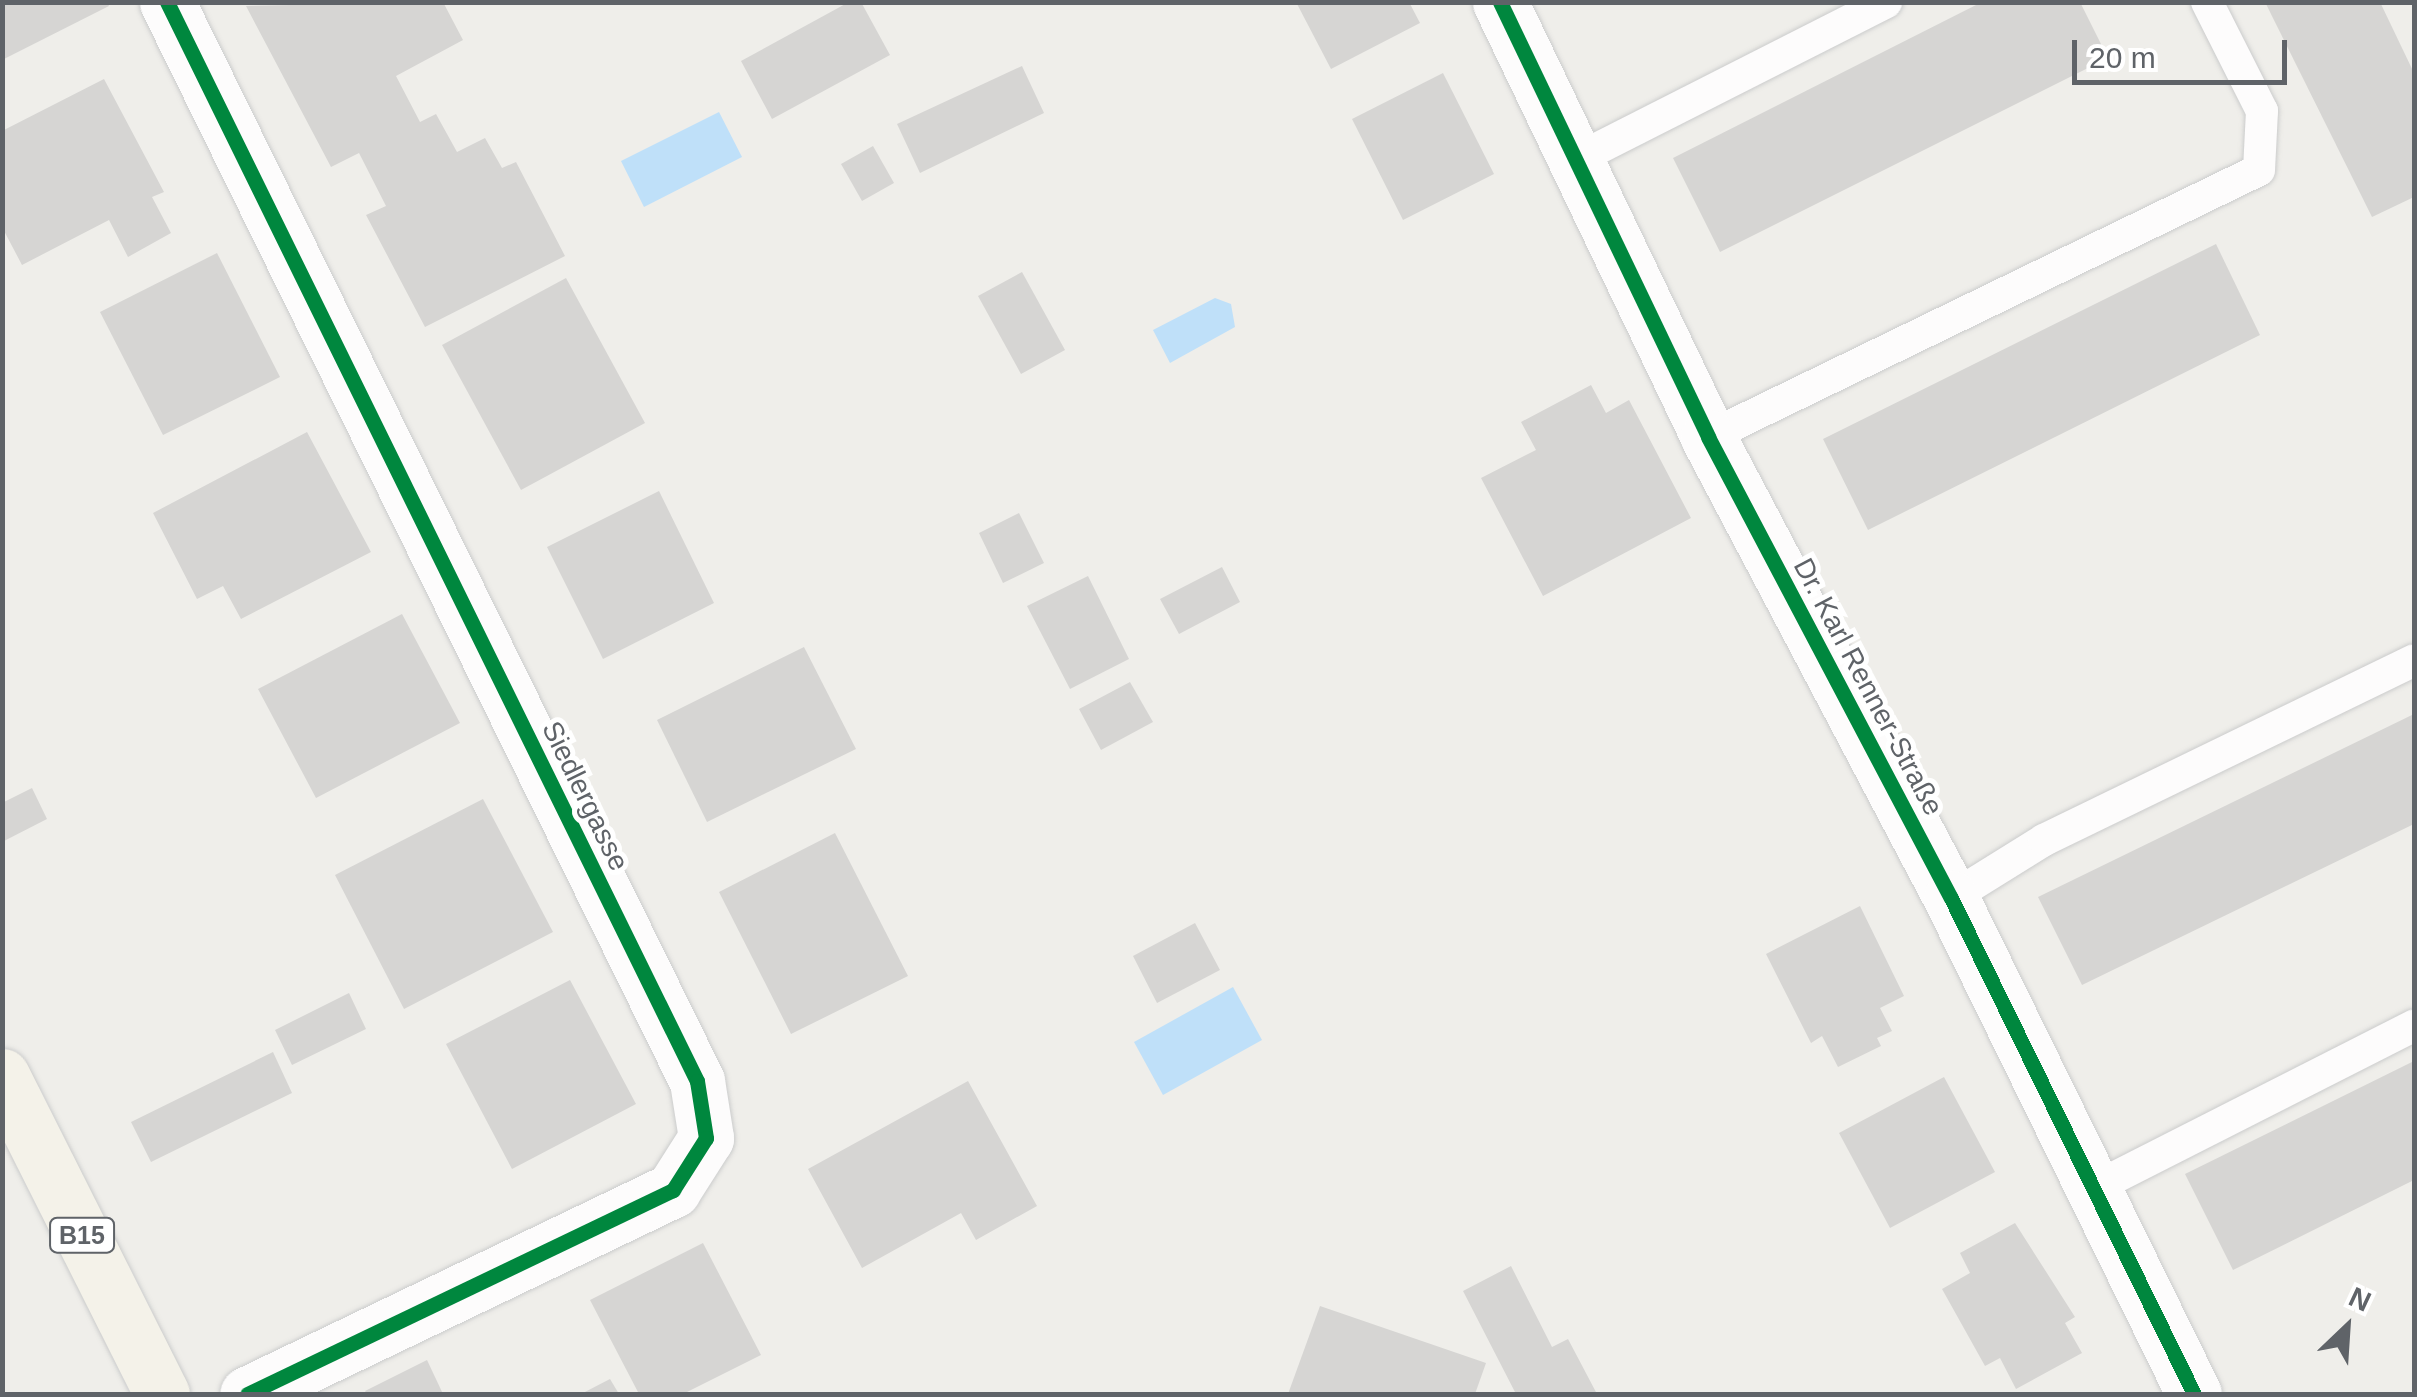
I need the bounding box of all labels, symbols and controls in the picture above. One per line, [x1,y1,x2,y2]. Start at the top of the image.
scale bar [2077,20,2292,82]
text: 20 m [2089,41,2156,74]
street label: Dr. Karl Renner-Straße [1786,553,1950,821]
street label: Siedlergasse [534,716,636,876]
road number: B15 [47,1215,117,1255]
north arrow [2297,1277,2397,1377]
text: N [2344,1281,2376,1318]

